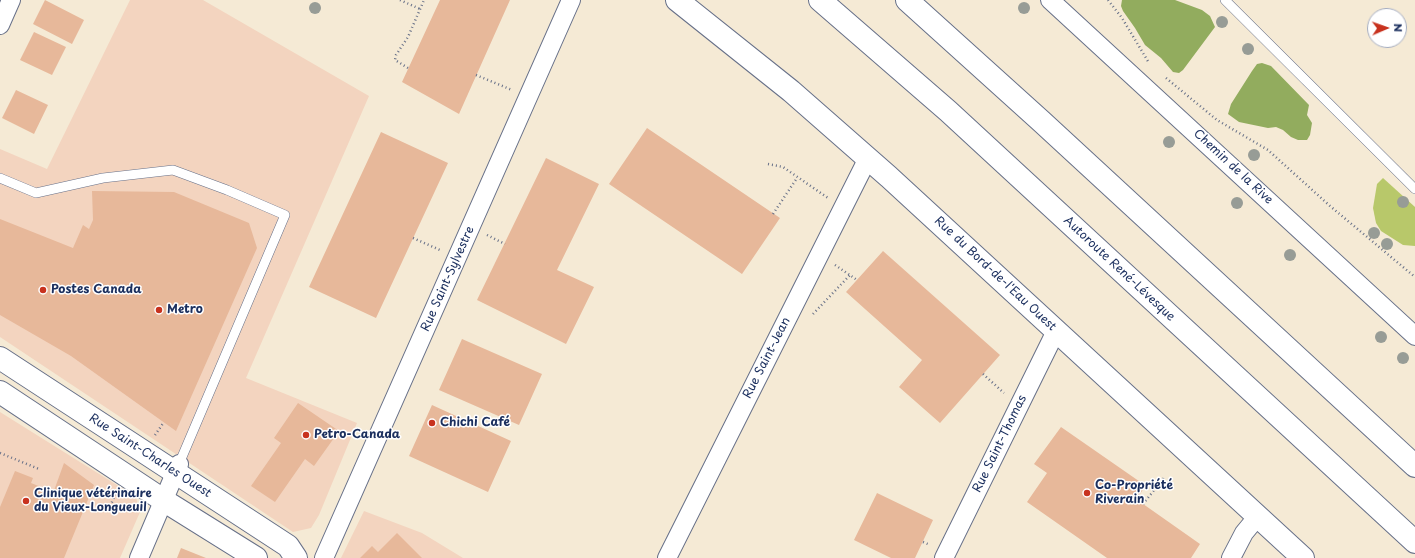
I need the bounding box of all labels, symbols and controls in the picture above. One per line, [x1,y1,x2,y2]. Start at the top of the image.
north arrow [1367,8,1407,48]
text: N [1390,23,1407,32]
street label: Chemin de la Rive [1190,127,1276,207]
street label: Rue du Bord-de-l'Eau Ouest [931,214,1059,334]
street label: Autoroute René-Lévesque [1060,214,1178,324]
street label: Rue Saint-Sylvestre [418,224,478,334]
place label: Postes Canada [51,283,142,297]
marker: Postes Canada [38,285,48,295]
place label: Metro [167,303,203,317]
marker: Metro [154,305,164,315]
street label: Rue Saint-Jean [740,315,794,401]
street label: Rue Saint-Thomas [970,393,1030,495]
street label: Rue Saint-Charles Ouest [86,411,214,501]
place label: Chichi Café [440,416,510,430]
marker: Chichi Café [427,418,437,428]
place label: Petro-Canada [314,428,400,442]
marker: Petro-Canada [301,430,311,440]
place label: Co-Propriété Riverain [1095,479,1173,507]
place label: Clinique vétérinaire du Vieux-Longueuil [34,487,152,515]
marker: Co-Propriété Riverain [1082,488,1092,498]
marker: Clinique vétérinaire du Vieux-Longueuil [21,496,31,506]

